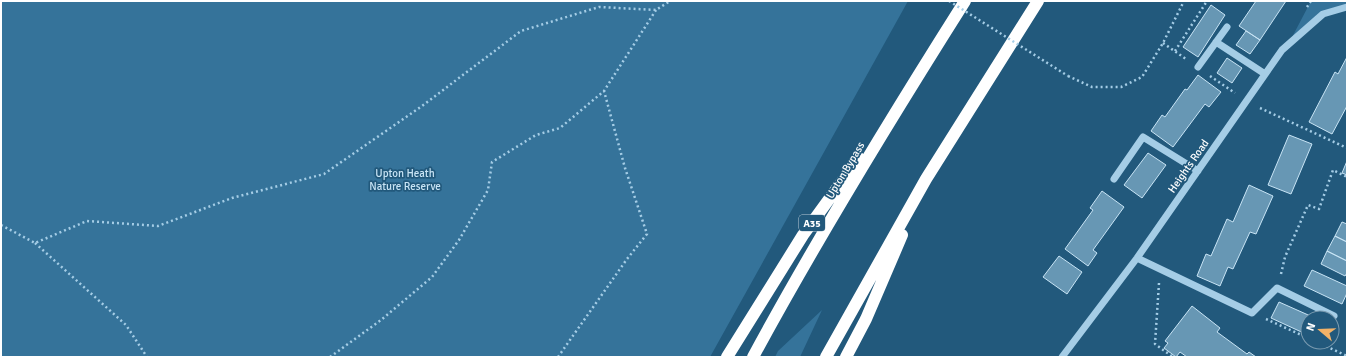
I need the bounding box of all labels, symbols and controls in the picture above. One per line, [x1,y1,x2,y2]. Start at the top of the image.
street label: Heights Road [1165,137,1212,196]
street label: Upton Bypass [823,139,868,201]
park label: Upton Heath Nature Reserve [369,167,441,193]
road number: A35 [799,215,825,231]
north arrow [1300,310,1340,350]
text: N [1304,321,1318,333]

